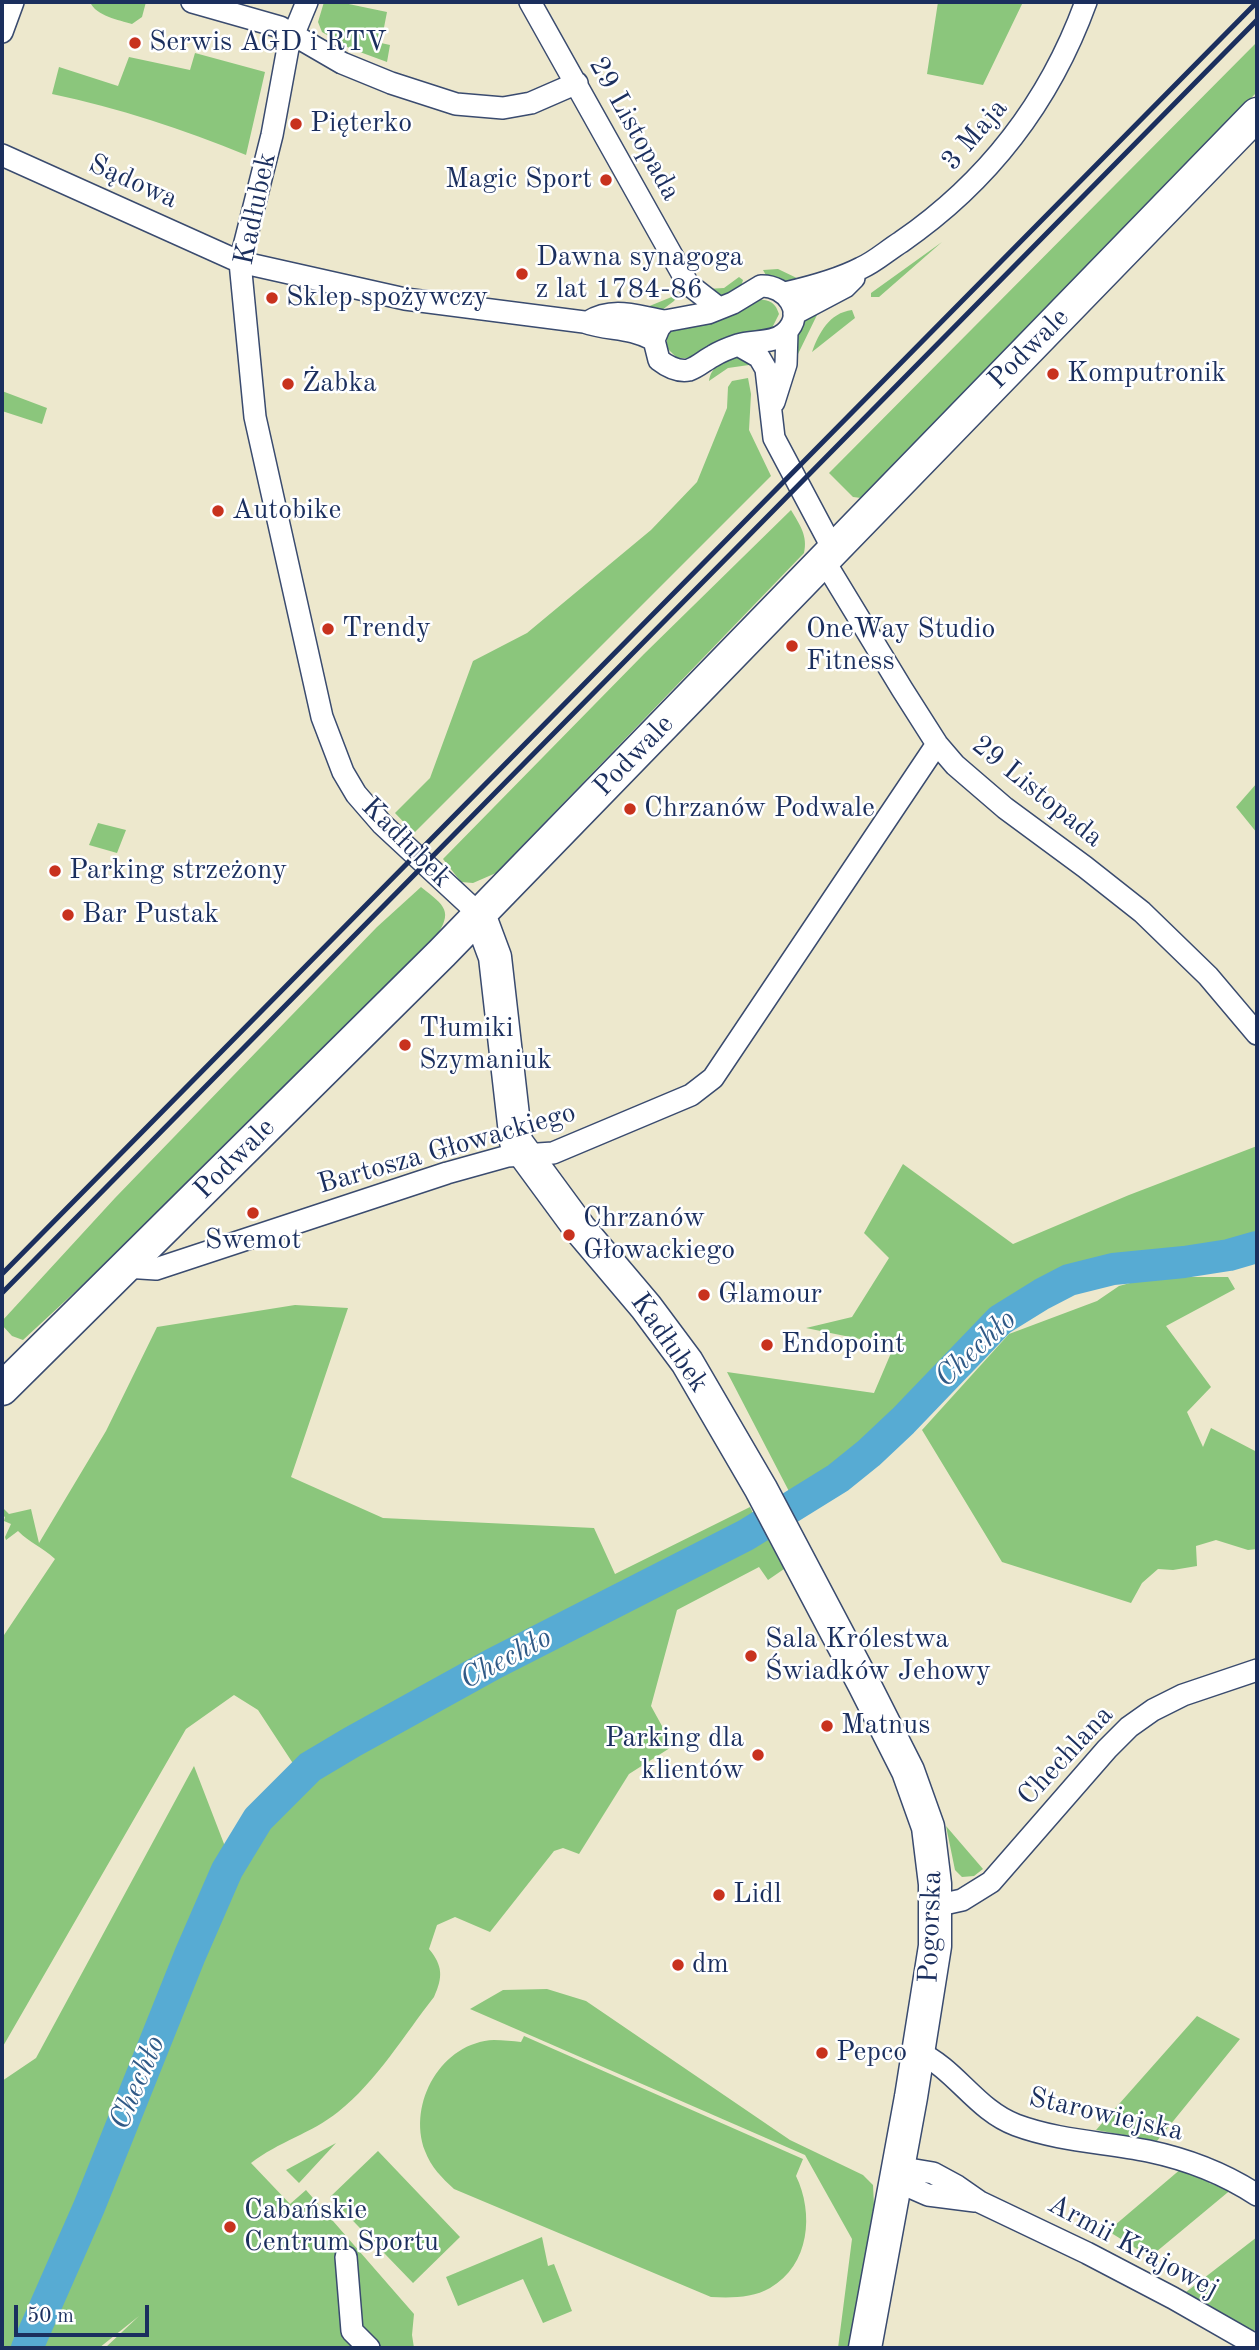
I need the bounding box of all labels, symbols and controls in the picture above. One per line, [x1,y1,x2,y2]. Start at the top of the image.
place label: Serwis AGD i RTV [149,26,387,60]
marker: Serwis AGD i RTV [127,35,143,51]
street label: 29 Listopada [581,51,687,207]
street label: 3 Maja [935,92,1015,178]
place label: Pięterko [310,107,412,141]
marker: Pięterko [288,116,304,132]
street label: Sądowa [83,148,183,216]
street label: Kadłubek [228,150,284,268]
place label: Magic Sport [445,163,592,197]
marker: Magic Sport [598,172,614,188]
place label: Dawna synagoga z lat 1784-86 [536,241,743,307]
marker: Dawna synagoga z lat 1784-86 [514,266,530,282]
place label: Sklep spożywczy [286,281,488,315]
marker: Sklep spożywczy [264,290,280,306]
street label: Podwale [981,301,1077,397]
place label: Komputronik [1067,357,1226,391]
marker: Komputronik [1045,366,1061,382]
place label: Żabka [302,367,377,401]
marker: Żabka [280,376,296,392]
place label: Autobike [232,494,341,528]
marker: Autobike [210,503,226,519]
place label: Trendy [342,612,431,646]
place label: OneWay Studio Fitness [806,613,996,679]
marker: Trendy [320,621,336,637]
marker: OneWay Studio Fitness [784,638,800,654]
street label: Podwale [587,708,681,804]
street label: 29 Listopada [965,729,1109,855]
street label: Kadłubek [354,791,458,895]
place label: Chrzanów Podwale [644,792,875,826]
marker: Chrzanów Podwale [622,801,638,817]
place label: Parking strzeżony [69,854,287,888]
marker: Parking strzeżony [47,863,63,879]
place label: Bar Pustak [82,898,219,932]
marker: Bar Pustak [60,907,76,923]
place label: Tłumiki Szymaniuk [419,1012,552,1078]
marker: Tłumiki Szymaniuk [397,1037,413,1053]
street label: Bartosza Głowackiego [314,1096,580,1202]
street label: Podwale [187,1111,283,1207]
place label: Chrzanów Głowackiego [583,1202,735,1268]
marker: Swemot [245,1205,261,1221]
place label: Swemot [205,1224,301,1258]
marker: Chrzanów Głowackiego [561,1227,577,1243]
place label: Glamour [718,1278,822,1312]
street label: Kadłubek [623,1287,715,1399]
marker: Glamour [696,1287,712,1303]
water label: Chechło [928,1302,1024,1396]
place label: Endopoint [781,1328,905,1362]
marker: Endopoint [759,1337,775,1353]
water label: Chechło [454,1620,558,1698]
place label: Sala Królestwa Świadków Jehowy [765,1623,991,1689]
marker: Sala Królestwa Świadków Jehowy [743,1648,759,1664]
street label: Chechlana [1011,1699,1121,1813]
place label: Matnus [841,1709,930,1743]
marker: Matnus [819,1718,835,1734]
place label: Parking dla klientów [605,1722,744,1788]
marker: Parking dla klientów [750,1747,766,1763]
street label: Pogorska [912,1870,950,1984]
place label: Lidl [733,1878,781,1912]
marker: Lidl [711,1887,727,1903]
place label: dm [692,1948,729,1982]
marker: dm [670,1957,686,1973]
water label: Chechło [102,2031,174,2135]
place label: Pepco [836,2036,907,2070]
marker: Pepco [814,2045,830,2061]
street label: Starowiejska [1025,2081,1187,2149]
street label: Armii Krajowej [1042,2188,1224,2306]
place label: Cabańskie Centrum Sportu [244,2194,439,2260]
marker: Cabańskie Centrum Sportu [222,2219,238,2235]
scale bar [18,2290,152,2334]
text: 50 m [27,2306,74,2327]

